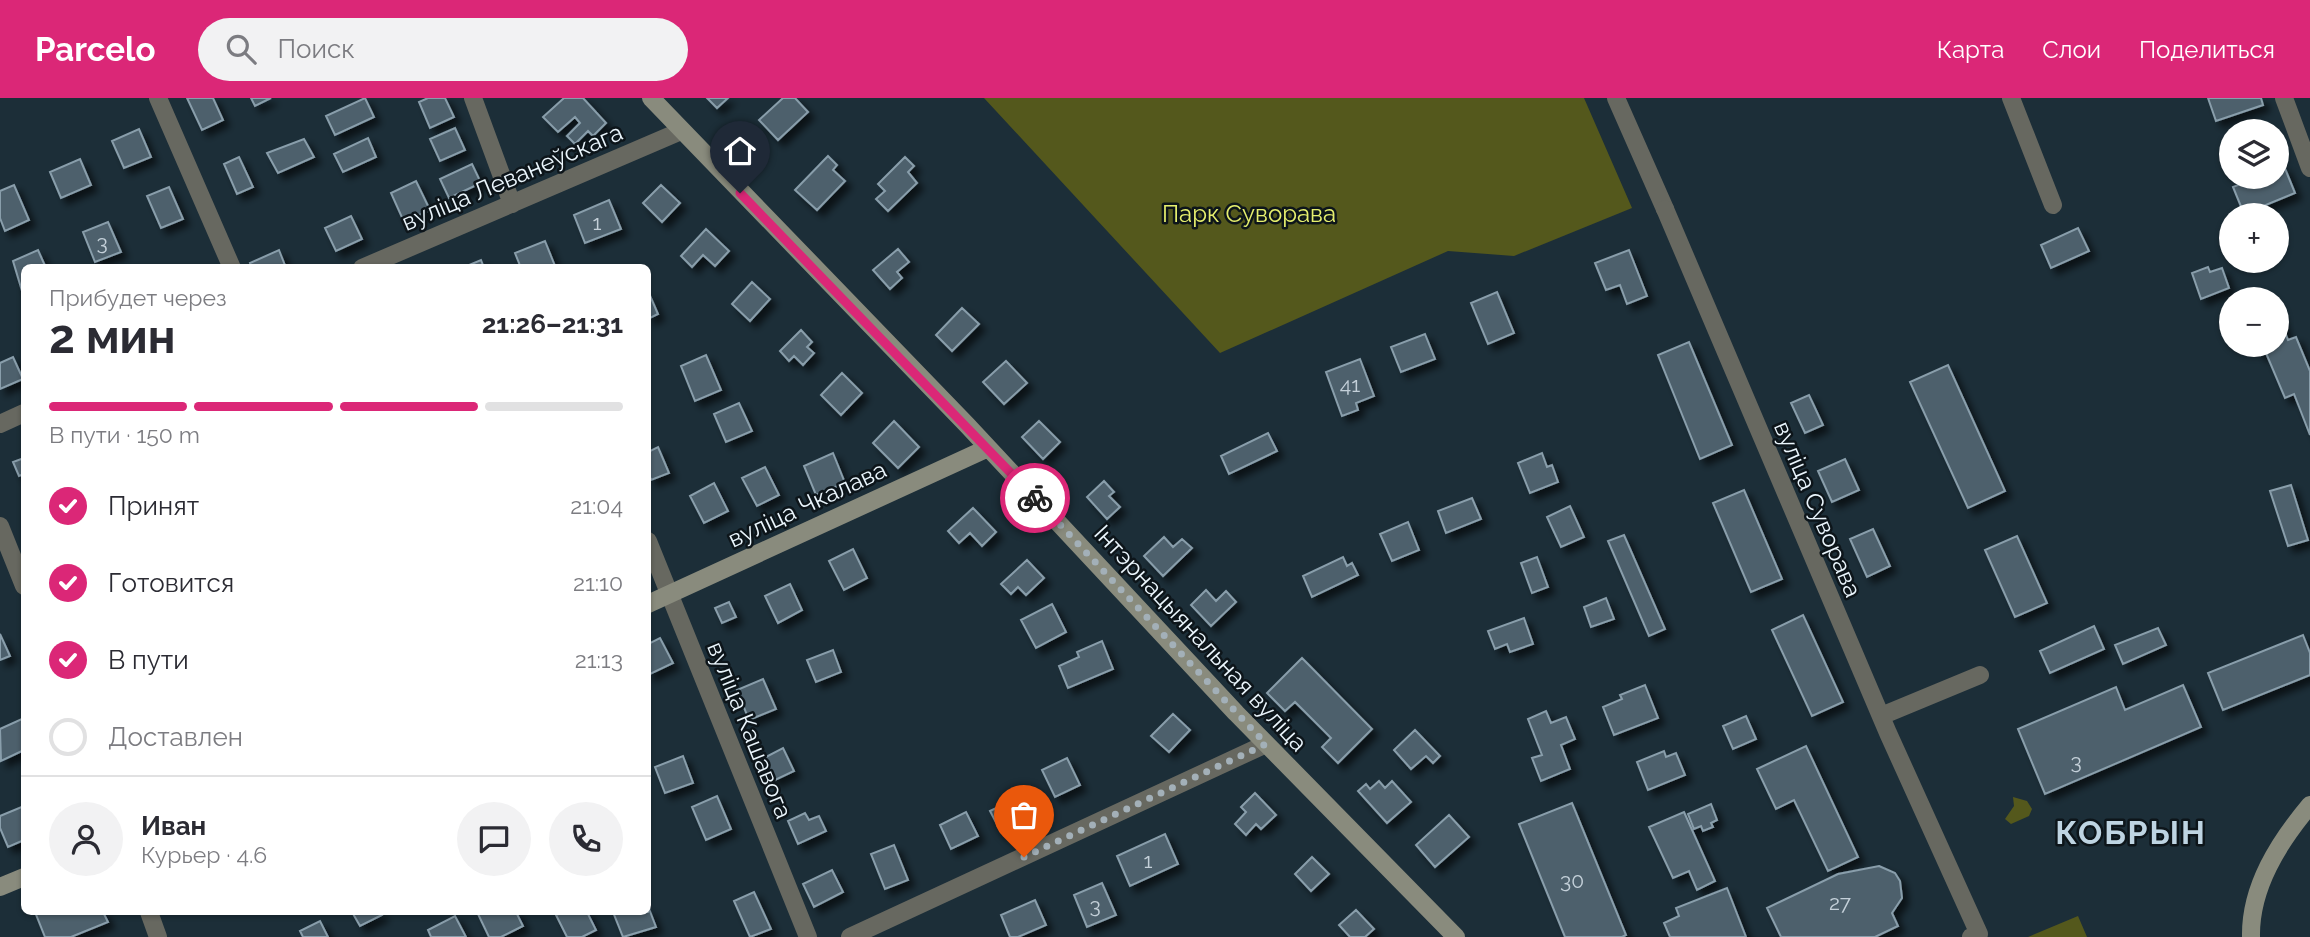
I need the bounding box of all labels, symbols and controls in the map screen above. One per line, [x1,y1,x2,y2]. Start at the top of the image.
search box [198,18,688,81]
text: Parcelo [35,30,156,69]
icon: search [222,30,260,68]
text: Поиск [278,34,355,64]
text: Карта [1937,35,2004,64]
text: Слои [2042,35,2101,64]
text: Поделиться [2139,35,2275,64]
street label: вуліца Леванеўскага [397,117,627,237]
map controls [2219,119,2289,357]
button: layers [2219,119,2289,189]
pin [710,121,770,193]
icon: home [721,132,759,170]
park label: Парк Суворава [1162,199,1336,228]
button: + [2219,203,2289,273]
house number: 1 [593,210,602,235]
house number: 3 [96,230,108,255]
text: Прибудет через [49,284,227,311]
button: − [2219,287,2289,357]
text: 21:26–21:31 [482,309,623,339]
text: 2 мин [49,310,176,364]
house number: 41 [1340,372,1360,397]
street label: вуліца Суворава [1768,417,1868,601]
text: В пути · 150 m [49,421,200,448]
street label: вуліца Чкалава [723,455,891,553]
courier [1000,463,1070,533]
icon: bike [1016,479,1054,517]
icon: check [49,487,87,525]
text: Принят [108,491,199,521]
text: 21:04 [570,492,623,519]
street label: Інтэрнацыянальная вуліца [1088,519,1314,757]
icon: check [49,564,87,602]
text: Готовится [108,568,234,598]
text: 21:10 [573,569,623,596]
street label: вуліца Кашавога [701,637,799,823]
icon: check [49,641,87,679]
text: В пути [108,645,189,675]
text: 21:13 [575,646,623,673]
text: Доставлен [108,722,243,752]
house number: 3 [2070,749,2082,774]
pin [994,785,1054,857]
icon: bag [1005,796,1043,834]
button: person [49,802,123,876]
button: chat [457,802,531,876]
button: phone [549,802,623,876]
text: Иван [141,811,206,841]
district label: КОБРЫН [2055,814,2207,851]
text: Курьер · 4.6 [141,841,267,868]
house number: 1 [1144,848,1153,873]
house number: 30 [1560,868,1584,893]
house number: 27 [1829,890,1852,915]
house number: 3 [1089,893,1101,918]

